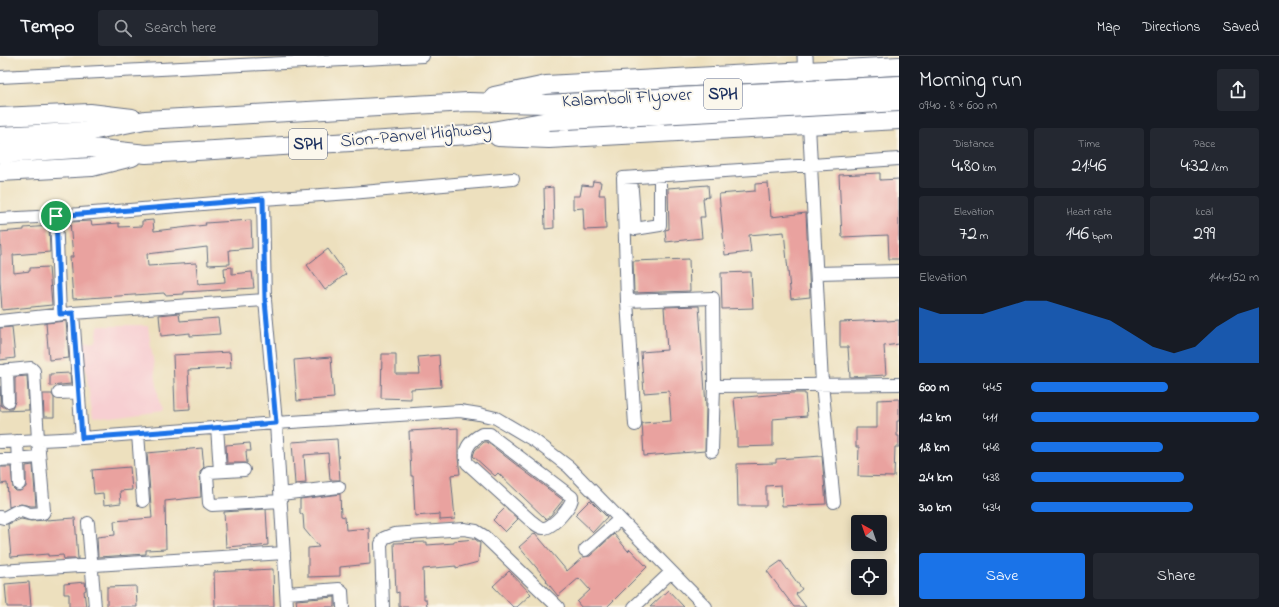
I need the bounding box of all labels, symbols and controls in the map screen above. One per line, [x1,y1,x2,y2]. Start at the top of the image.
search box [98,10,378,46]
text: Tempo [20,14,74,41]
icon: search [112,17,134,39]
text: Search here [144,17,216,39]
text: Map [1097,17,1120,38]
text: Directions [1142,17,1200,38]
text: Saved [1222,17,1259,38]
text: Morning run [919,65,1022,97]
button: share [1217,69,1259,111]
road number: SPH [704,79,742,109]
street label: Kalamboli Flyover [561,83,693,115]
text: 09:40 · 8 × 600 m [919,96,997,115]
street label: Sion-Panvel Highway [339,116,493,157]
road number: SPH [289,129,327,159]
text: Distance [953,136,994,152]
text: Time [1078,136,1100,152]
text: Pace [1194,136,1215,152]
text: 4.80 [951,152,980,181]
text: 21:46 [1071,152,1107,181]
text: 4:32 [1181,152,1209,181]
text: km [980,160,996,176]
text: /km [1209,160,1228,176]
pin [39,199,73,233]
text: Elevation [953,204,994,220]
text: Heart rate [1066,204,1112,220]
text: kcal [1196,204,1213,220]
icon: arrive [45,205,67,227]
text: 72 [959,220,977,249]
text: 146 [1066,220,1089,249]
text: 299 [1193,220,1215,249]
text: m [977,228,988,244]
text: bpm [1089,228,1112,244]
text: Elevation [919,268,967,287]
text: 144–152 m [1209,268,1259,287]
text: 600 m [919,378,949,397]
text: 4:45 [983,378,1002,397]
text: 1.2 km [919,408,951,427]
text: 4:11 [983,408,998,427]
text: 1.8 km [919,438,950,457]
text: 4:48 [983,438,1000,457]
text: 2.4 km [919,468,953,487]
text: 4:38 [983,468,1000,487]
text: 3.0 km [919,498,952,517]
text: 4:34 [983,498,1000,517]
north arrow [851,515,887,551]
map controls [851,515,887,595]
button: Save [919,553,1085,599]
button: Share [1093,553,1259,599]
button: locate [851,559,887,595]

